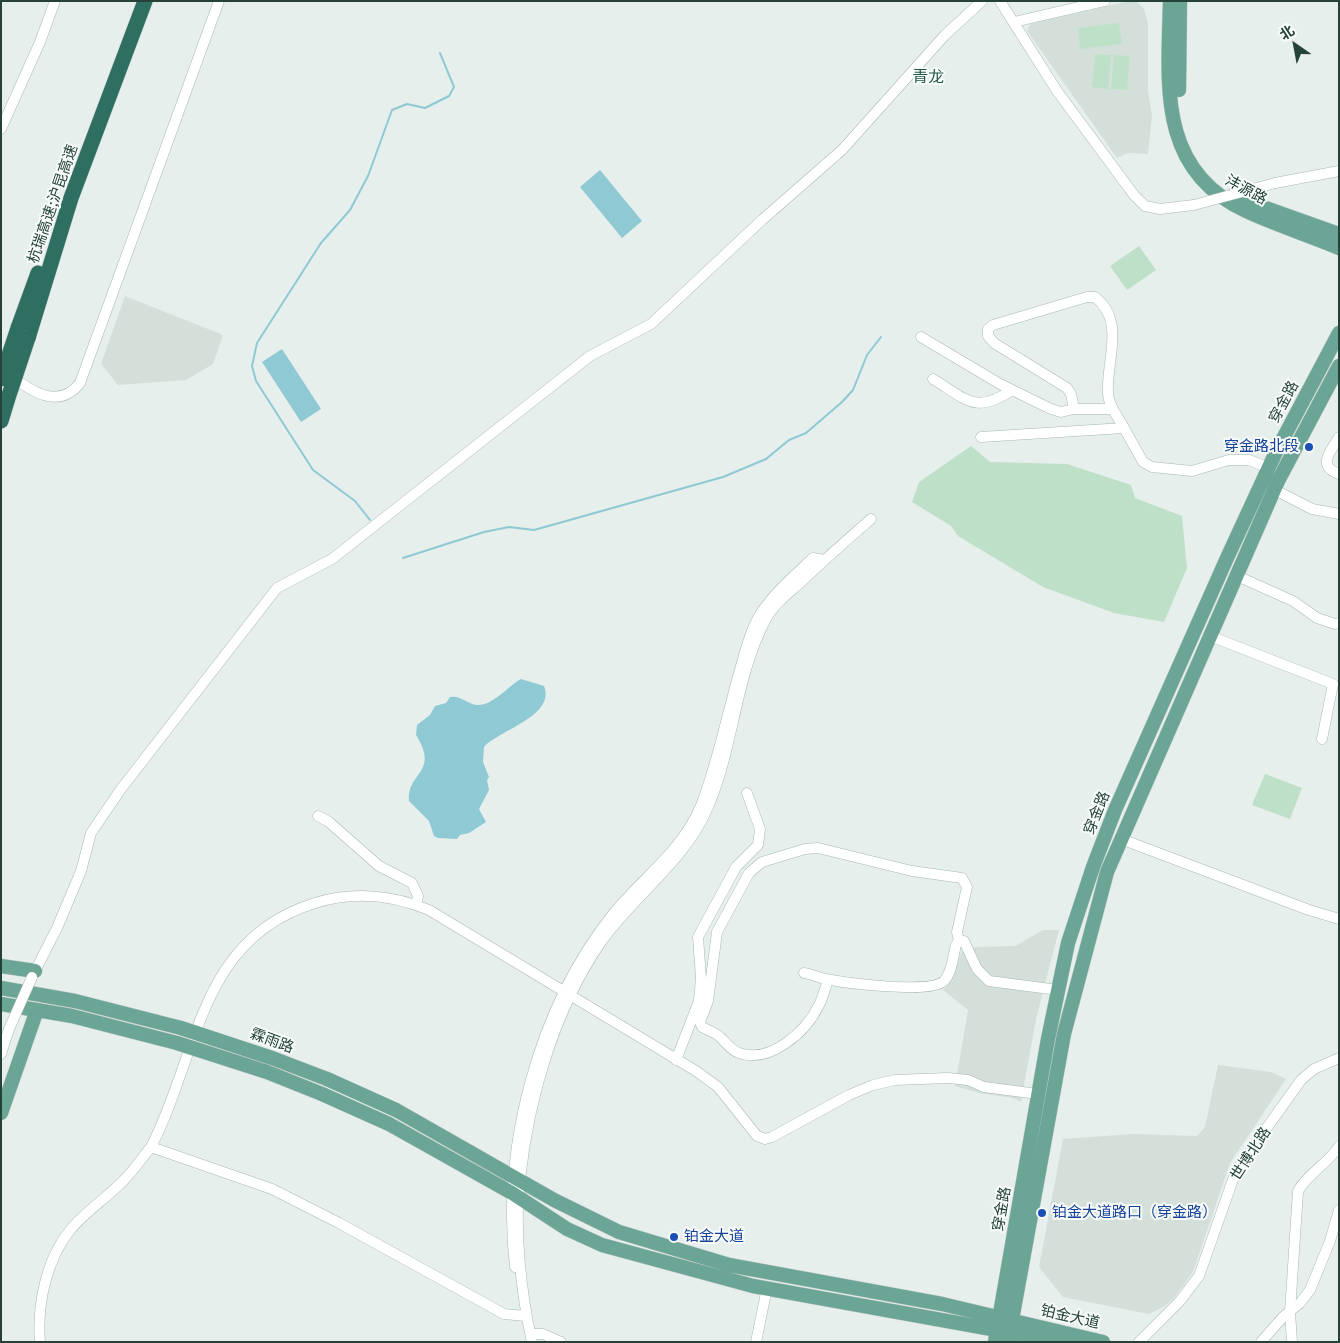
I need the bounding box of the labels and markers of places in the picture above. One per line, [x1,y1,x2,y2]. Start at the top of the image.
place label: 穿金路北段 [1224,438,1299,456]
marker: 穿金路北段 [1303,441,1315,453]
place label: 铂金大道路口（穿金路） [1052,1204,1217,1222]
marker: 铂金大道路口（穿金路） [1036,1207,1048,1219]
place label: 铂金大道 [684,1228,744,1246]
marker: 铂金大道 [668,1231,680,1243]

